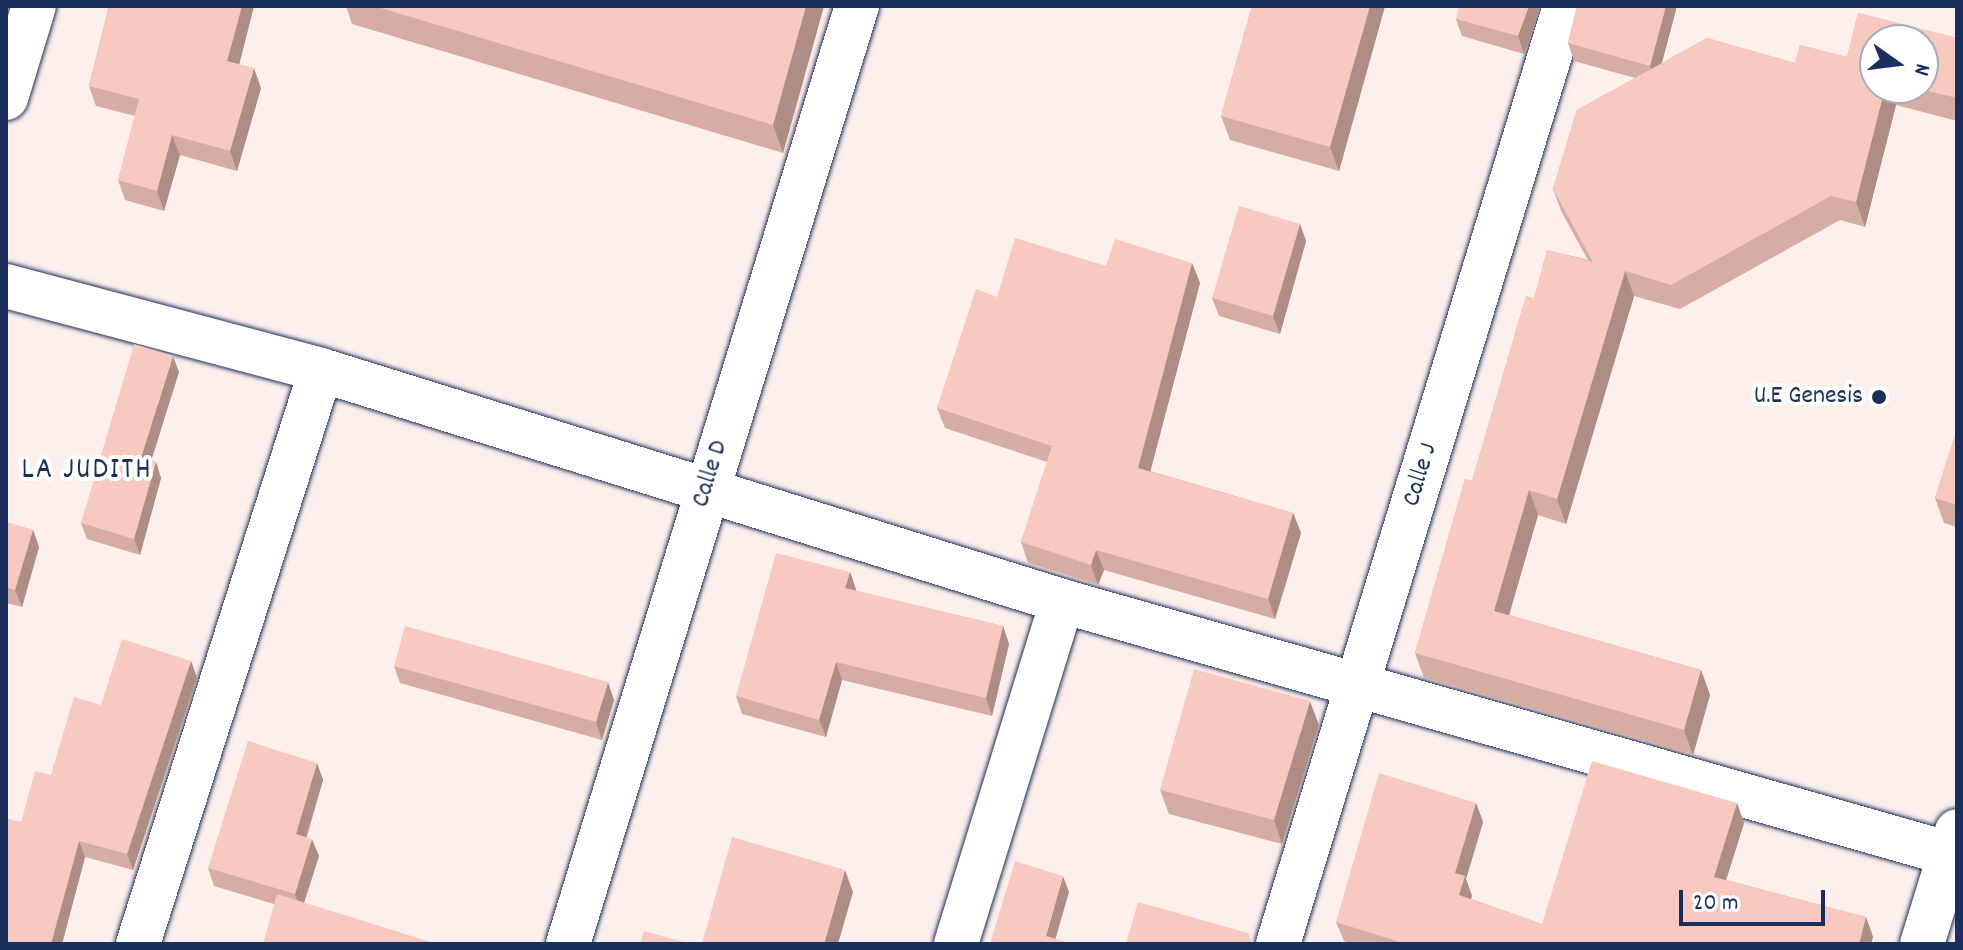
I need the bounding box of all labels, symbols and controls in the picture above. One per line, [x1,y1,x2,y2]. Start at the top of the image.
north arrow [1859,24,1939,104]
text: N [1904,60,1937,78]
place label: U.E Genesis [1754,381,1863,413]
marker: U.E Genesis [1870,388,1888,406]
street label: Calle D [686,437,736,511]
street label: Calle J [1397,440,1445,510]
district label: LA JUDITH [21,454,153,490]
scale bar [1683,874,1829,924]
text: 20 m [1693,887,1739,921]

